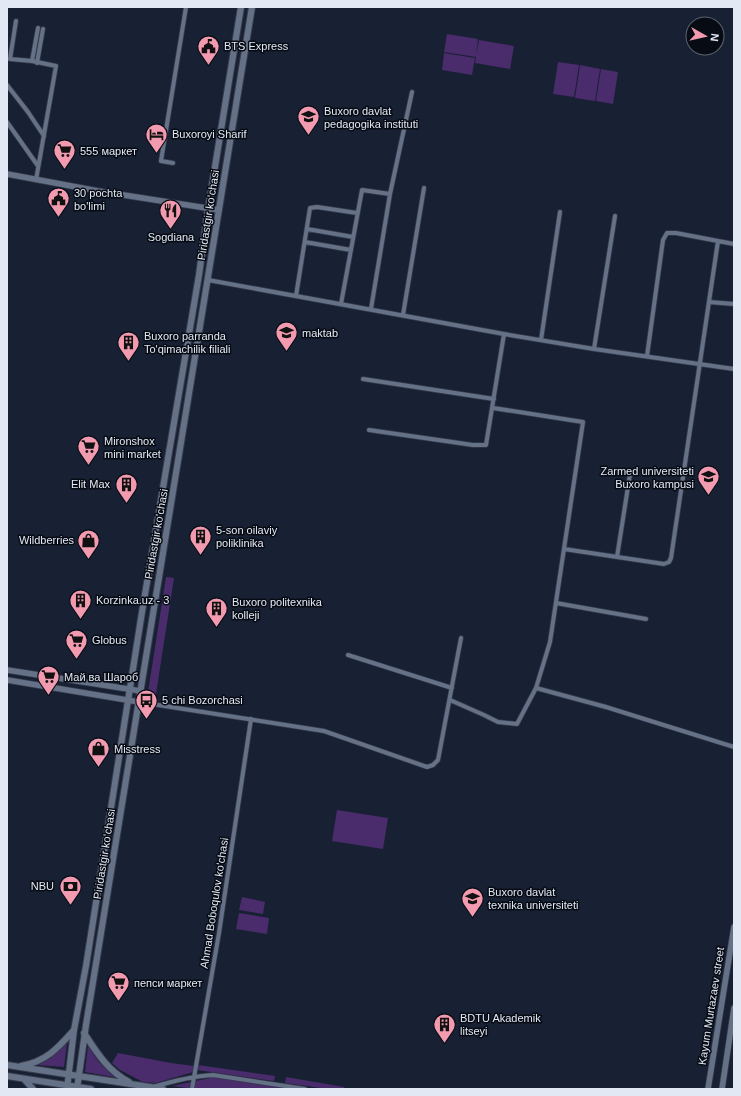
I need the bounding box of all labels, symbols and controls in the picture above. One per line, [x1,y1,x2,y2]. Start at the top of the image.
north arrow [685,16,725,56]
public building icon: BTS Express [195,33,221,66]
text: N [708,33,721,42]
place label: BTS Express [224,40,289,52]
school or university icon: Buxoro davlat pedagogika instituti [295,104,321,137]
place label: Buxoro davlat pedagogika instituti [324,105,418,130]
hotel icon: Buxoroyi Sharif [143,121,169,154]
place label: Buxoroyi Sharif [172,128,248,140]
supermarket icon: 555 маркет [51,138,77,171]
place label: 555 маркет [80,145,137,157]
street label: Piridastgir ko'chasi [195,169,221,261]
public building icon: 30 pochta bo'limi [46,186,72,219]
place label: 30 pochta bo'limi [74,187,123,212]
restaurant icon: Sogdiana [158,198,184,231]
place label: Sogdiana [148,231,195,243]
school or university icon: maktab [274,320,300,353]
place label: maktab [302,327,338,339]
building icon: Buxoro parranda To'qimachilik filiali [115,329,141,362]
place label: Buxoro parranda To'qimachilik filiali [144,330,230,355]
supermarket icon: Mironshox mini market [75,434,101,467]
place label: Mironshox mini market [104,435,161,460]
school or university icon: Zarmed universiteti Buxoro kampusi [696,464,722,497]
place label: Zarmed universiteti Buxoro kampusi [600,465,694,490]
building icon: Elit Max [113,471,139,504]
place label: Elit Max [71,478,110,490]
street label: Piridastgir ko'chasi [142,488,170,580]
building icon: 5-son oilaviy poliklinika [187,523,213,556]
place label: 5-son oilaviy poliklinika [216,524,278,549]
shop icon: Wildberries [76,527,102,560]
place label: Wildberries [19,534,74,546]
building icon: Korzinka.uz - 3 [67,587,93,620]
place label: Korzinka.uz - 3 [96,594,169,606]
building icon: Buxoro politexnika kolleji [203,595,229,628]
place label: Buxoro politexnika kolleji [232,596,323,621]
supermarket icon: Globus [64,627,90,660]
place label: Globus [92,634,127,646]
supermarket icon: Май ва Шароб [36,664,62,697]
place label: Май ва Шароб [64,671,138,683]
bus stop icon: 5 chi Bozorchasi [134,687,160,720]
place label: 5 chi Bozorchasi [162,694,243,706]
shop icon: Misstress [86,736,112,769]
place label: Misstress [114,743,161,755]
street label: Piridastgir ko'chasi [91,808,117,900]
street label: Ahmad Boboqulov ko'chasi [198,837,230,969]
bank icon: NBU [57,873,83,906]
place label: NBU [31,880,54,892]
school or university icon: Buxoro davlat texnika universiteti [460,885,486,918]
place label: Buxoro davlat texnika universiteti [488,886,579,911]
street label: Kayum Murtazaev street [696,946,726,1066]
supermarket icon: пепси маркет [106,970,132,1003]
place label: пепси маркет [134,977,202,989]
building icon: BDTU Akademik litseyi [432,1011,458,1044]
place label: BDTU Akademik litseyi [460,1012,541,1037]

